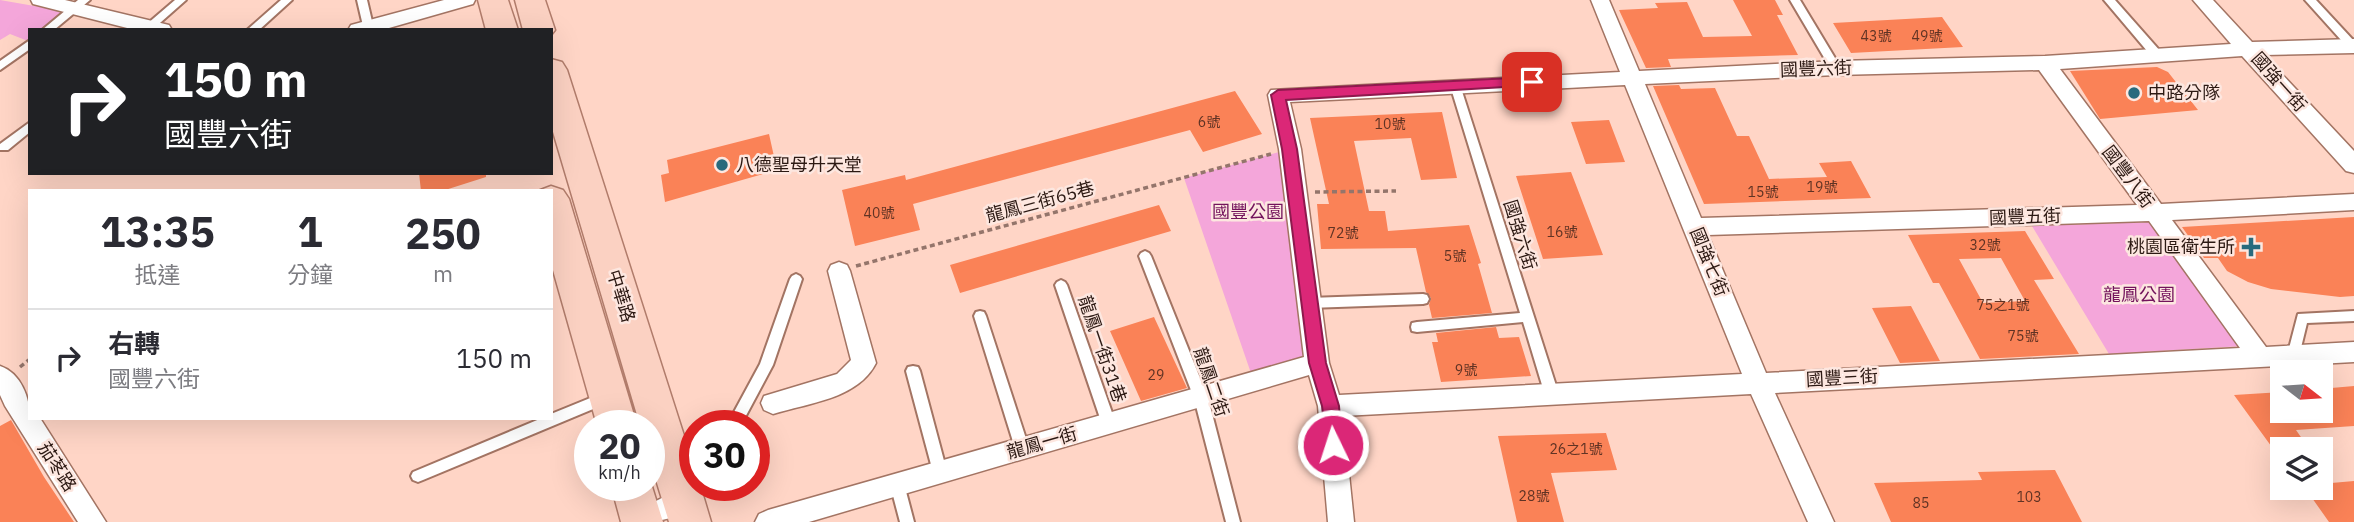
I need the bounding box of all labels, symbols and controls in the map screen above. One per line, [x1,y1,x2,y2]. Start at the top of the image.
house number: 43號 [1861,27,1891,45]
house number: 49號 [1912,27,1942,45]
text: 150 m [164,47,308,110]
street label: 國強一街 [2247,47,2312,116]
pin [1502,52,1562,112]
icon: right [49,56,140,147]
street label: 國豐六街 [1780,56,1852,81]
icon: arrive [1513,63,1551,101]
place label: 中路分隊 [2148,81,2220,104]
marker: 中路分隊 [2126,85,2142,101]
text: 國豐六街 [164,113,292,155]
house number: 6號 [1198,113,1220,131]
house number: 10號 [1375,115,1405,133]
street label: 國豐八街 [2098,141,2159,212]
place label: 八德聖母升天堂 [736,153,862,176]
marker: 八德聖母升天堂 [714,157,730,173]
street label: 龍鳳三街65巷 [983,176,1097,227]
house number: 19號 [1807,178,1837,196]
house number: 15號 [1748,183,1778,201]
street label: 國強六街 [1499,197,1542,273]
park label: 國豐公園 [1212,200,1284,223]
text: 13:35 [100,204,215,259]
text: 1 [297,204,323,259]
house number: 40號 [864,204,894,222]
street label: 國豐五街 [1989,204,2061,229]
text: 250 [405,206,481,261]
house number: 16號 [1547,223,1577,241]
house number: 72號 [1328,224,1358,242]
street label: 國強七街 [1685,224,1734,299]
place label: 桃園區衛生所 [2127,235,2235,258]
house number: 32號 [1970,236,2000,254]
marker: 桃園區衛生所 [2241,237,2261,257]
house number: 5號 [1444,247,1466,265]
text: m [433,258,453,288]
text: 抵達 [135,259,181,289]
text: 分鐘 [287,259,333,289]
street label: 中華路 [603,267,640,325]
park label: 龍鳳公園 [2103,283,2175,306]
street label: 龍鳳一街31巷 [1073,292,1132,405]
house number: 75之1號 [1976,296,2030,314]
text: 右轉 [108,326,160,360]
house number: 75號 [2008,327,2038,345]
icon: right [49,339,87,377]
text: 150 m [456,341,532,375]
street label: 龍鳳二街 [1189,344,1234,420]
north arrow [2270,360,2333,424]
map controls [2270,360,2333,500]
house number: 9號 [1455,361,1477,379]
text: 國豐六街 [108,363,200,393]
street label: 國豐三街 [1805,364,1879,391]
house number: 29 [1148,366,1164,384]
position arrow [1296,408,1370,482]
speed limit sign: 30 [679,410,770,501]
street label: 龍鳳一街 [1004,422,1080,463]
text: 20 [598,423,641,469]
button: layers [2270,437,2333,500]
street label: 茄苳路 [33,438,82,496]
house number: 26之1號 [1549,440,1603,458]
text: km/h [598,461,641,484]
house number: 28號 [1519,487,1549,505]
house number: 103 [2016,488,2042,506]
house number: 85 [1913,494,1929,512]

